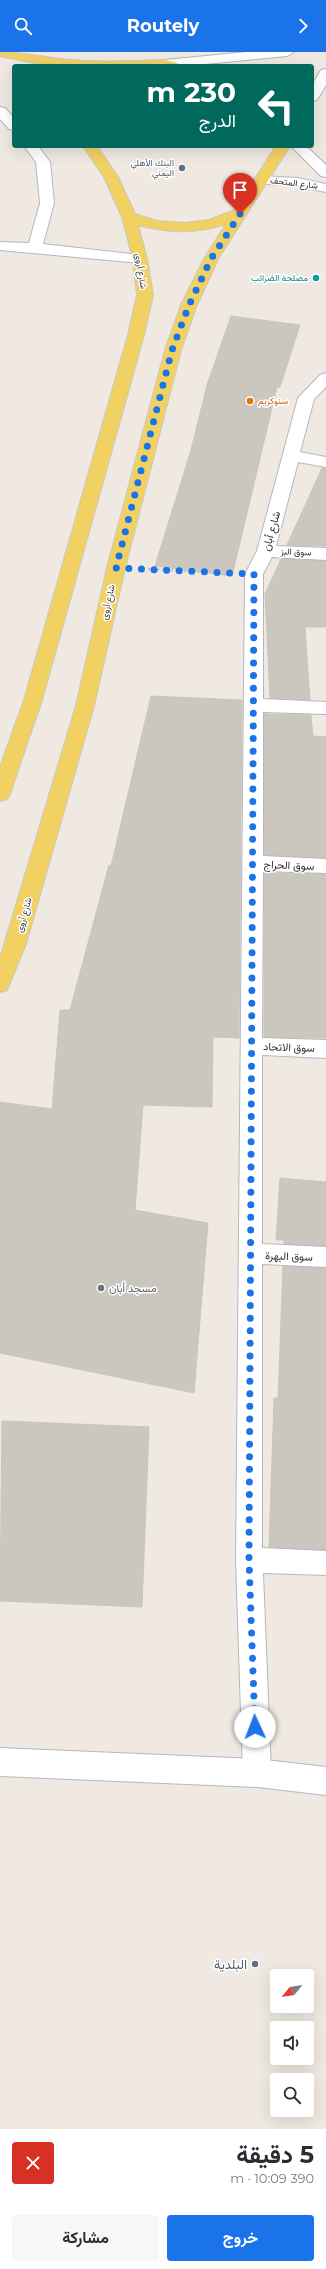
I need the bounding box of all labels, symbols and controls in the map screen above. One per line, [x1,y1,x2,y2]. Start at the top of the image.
icon: search [12,15,34,37]
text: Routely [127,15,199,37]
icon: forward [292,15,314,37]
text: 230 m [147,75,236,109]
icon: left [250,80,302,132]
text: الدرج [199,110,236,132]
place label: البنك الأهلي اليمني [130,157,174,180]
marker: البنك الأهلي اليمني [177,163,187,173]
pin [223,173,257,214]
street label: شارع المتحف [269,174,319,192]
icon: arrive [229,179,251,201]
street label: شارع أروى [132,252,150,290]
place label: مصلحة الضرائب [251,272,308,284]
marker: مصلحة الضرائب [311,273,321,283]
place label: سنوكريم [258,395,288,407]
marker: سنوكريم [245,396,255,406]
street label: شارع أبان [259,509,284,553]
street label: سوق البز [279,545,312,559]
street label: شارع أروى [98,583,118,621]
street label: سوق الحراج [263,857,315,874]
street label: شارع أروى [13,896,35,934]
street label: سوق الاتحاد [263,1039,315,1055]
street label: سوق البهرة [265,1248,313,1264]
place label: مسجد أبان [109,1281,157,1295]
marker: مسجد أبان [96,1283,106,1293]
position arrow [234,1706,276,1748]
place label: البلدية [214,1956,247,1972]
marker: البلدية [250,1959,260,1969]
north arrow [270,1969,314,2013]
map controls [270,1969,314,2117]
button: sound [270,2021,314,2065]
button: search [270,2073,314,2117]
text: 5 دقيقة [236,2140,314,2169]
button: close [12,2142,54,2184]
text: 390 m · 10:09 [230,2170,314,2186]
button: مشاركة [12,2215,159,2261]
button: خروج [167,2215,314,2261]

